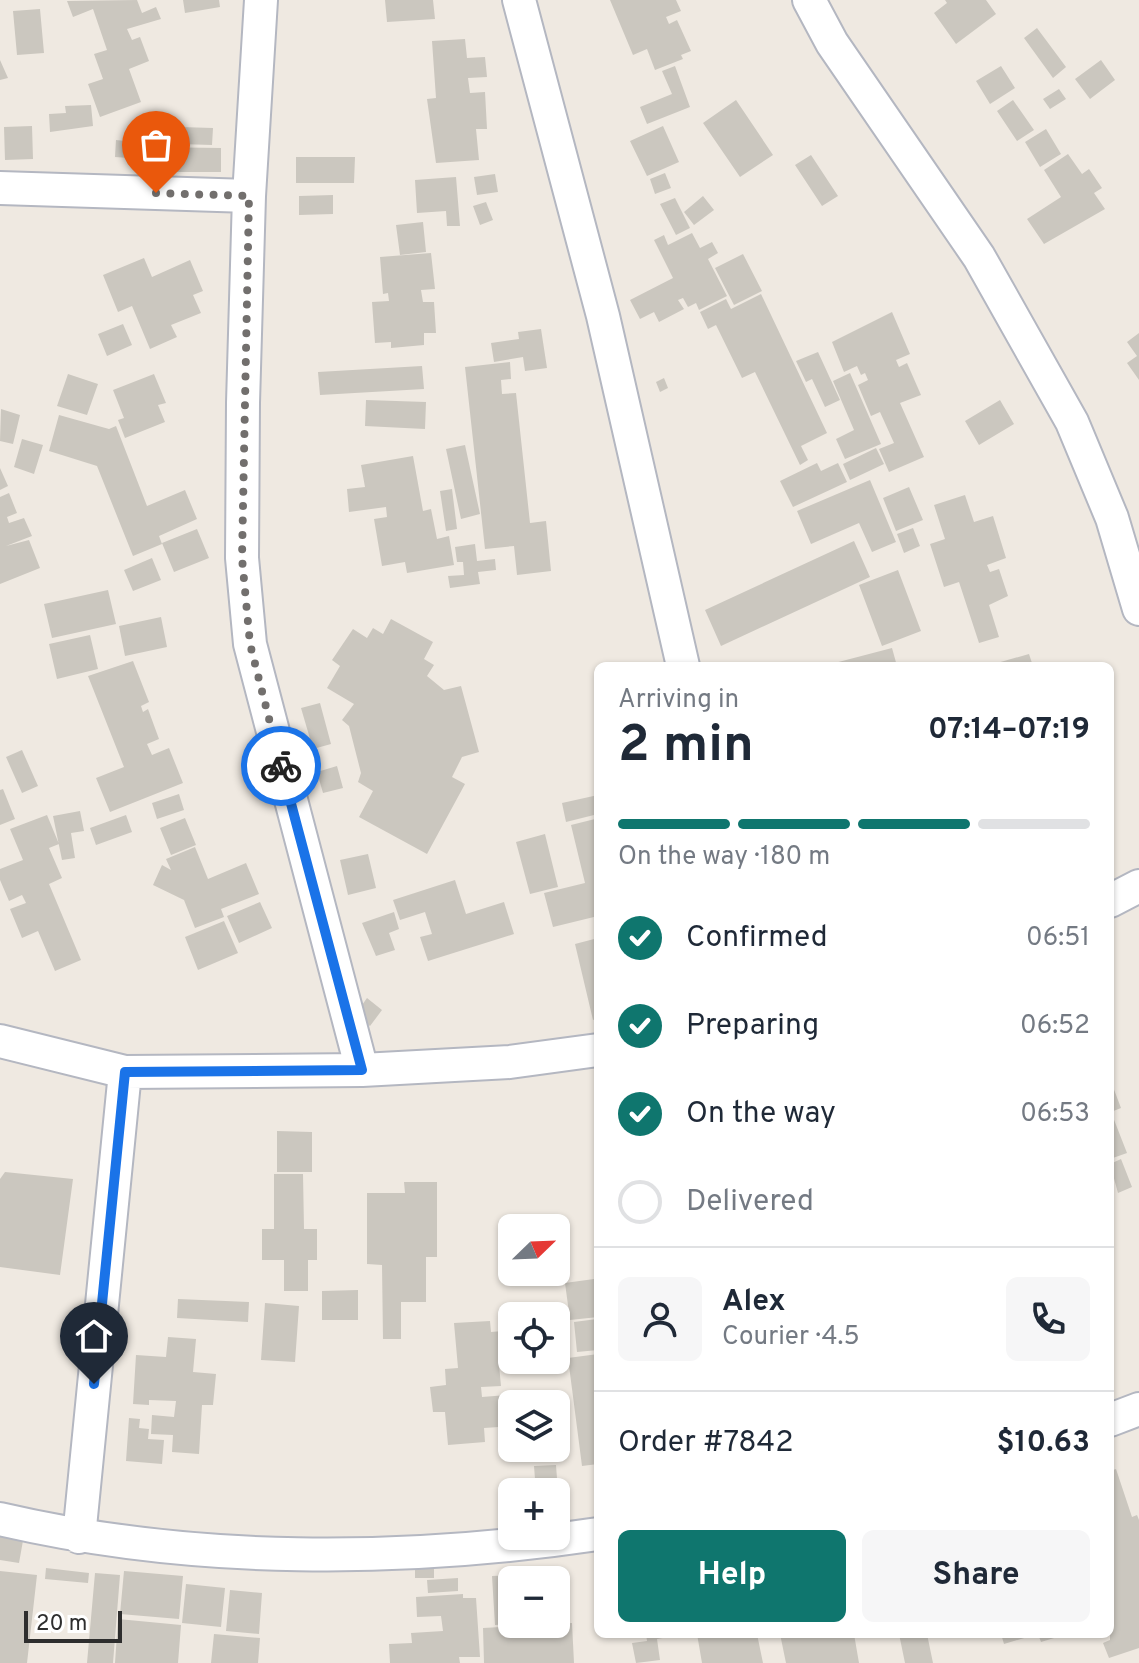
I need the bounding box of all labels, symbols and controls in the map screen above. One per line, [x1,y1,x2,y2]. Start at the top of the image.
pin [122,111,190,193]
icon: bag [134,123,178,167]
text: Arriving in [618,684,739,717]
text: 07:14–07:19 [928,712,1090,749]
text: 2 min [618,714,754,780]
courier [241,726,321,806]
icon: bike [259,744,303,788]
text: On the way · 180 m [618,841,830,874]
icon: check [618,916,662,960]
text: Confirmed [686,920,828,957]
text: 06:51 [1026,922,1090,955]
icon: check [618,1004,662,1048]
text: Preparing [686,1008,819,1045]
text: 06:52 [1020,1010,1090,1043]
icon: check [618,1092,662,1136]
text: On the way [686,1096,836,1133]
text: 06:53 [1020,1098,1090,1131]
text: Delivered [686,1184,814,1221]
north arrow [498,1214,570,1286]
map controls [498,1214,570,1638]
button: person [618,1277,702,1361]
button: phone [1006,1277,1090,1361]
text: Alex [722,1284,786,1321]
pin [60,1302,128,1384]
button: locate [498,1302,570,1374]
icon: home [72,1314,116,1358]
text: Courier · 4.5 [722,1321,860,1354]
button: layers [498,1390,570,1462]
text: Order #7842 [618,1425,794,1462]
text: $10.63 [996,1425,1090,1462]
button: + [498,1478,570,1550]
button: Help [618,1530,846,1622]
button: Share [862,1530,1090,1622]
button: − [498,1566,570,1638]
scale bar [24,1607,122,1643]
text: 20 m [36,1611,87,1638]

